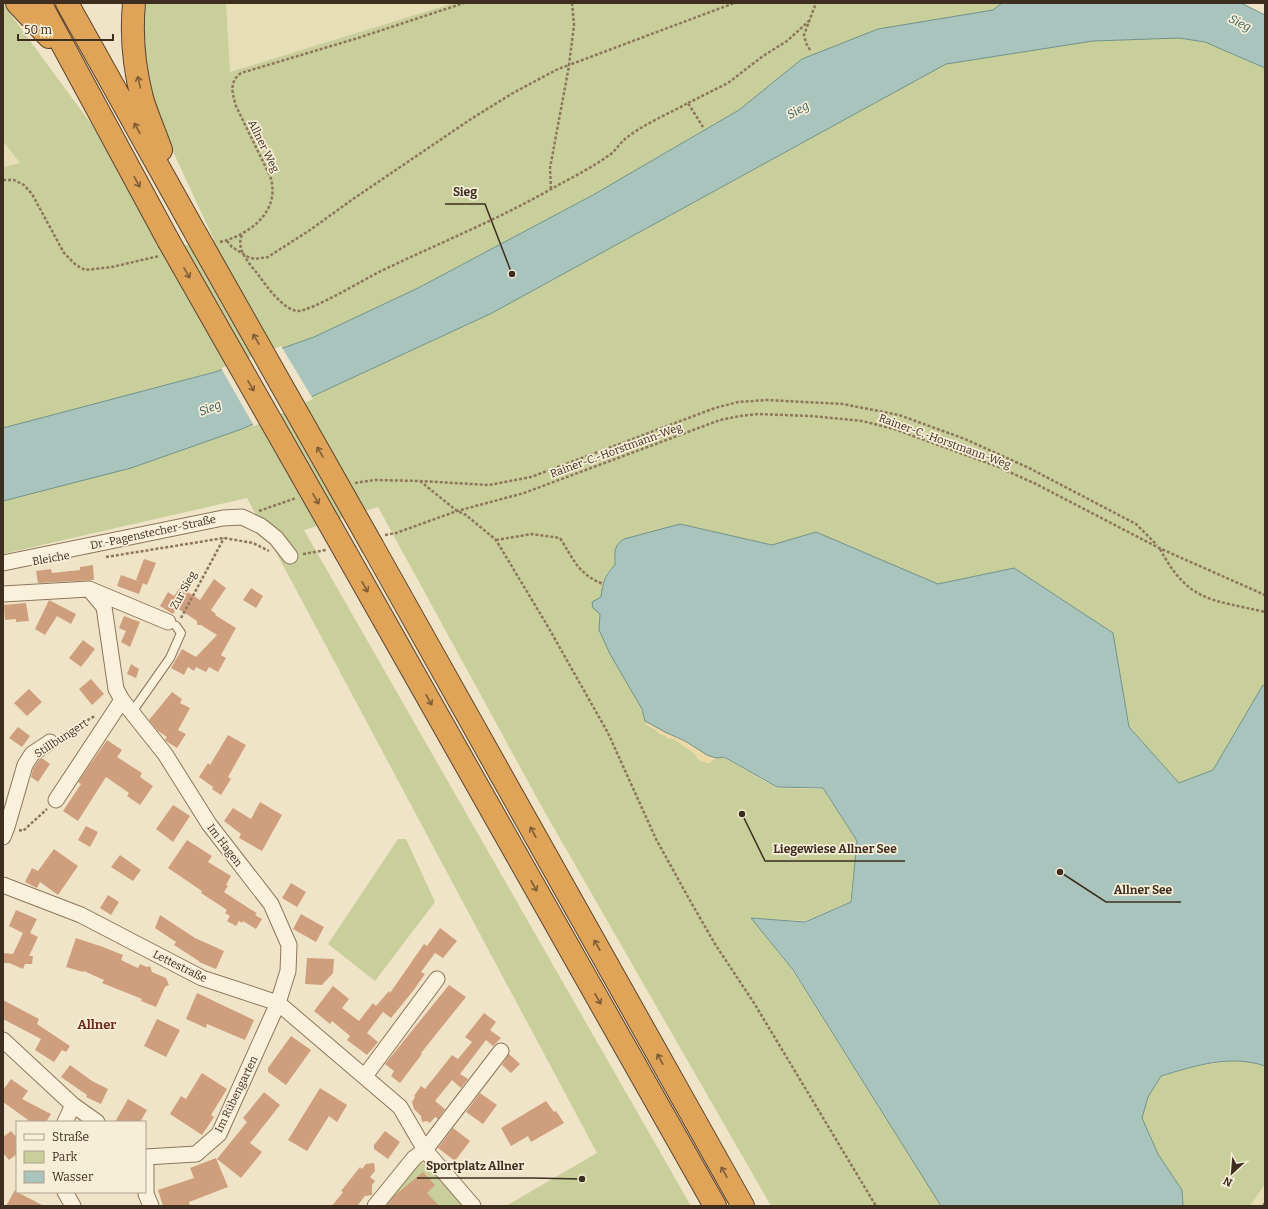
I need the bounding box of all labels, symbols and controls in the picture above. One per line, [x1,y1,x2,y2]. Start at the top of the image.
water label: Sieg [1227,12,1253,34]
scale bar [18,16,113,42]
text: 50 m [24,23,53,37]
one-way arrow [134,76,142,89]
water label: Sieg [785,98,812,122]
street label: Allner Weg [245,118,282,175]
one-way arrow [132,122,140,134]
one-way arrow [133,176,141,188]
callout: Sieg [445,180,485,204]
text: Sieg [453,185,477,199]
one-way arrow [184,267,192,279]
one-way arrow [251,333,259,345]
one-way arrow [248,380,256,392]
water label: Sieg [197,397,223,419]
street label: Rainer-C.-Horstmann-Weg [877,411,1013,471]
street label: Rainer-C.-Horstmann-Weg [548,420,684,480]
one-way arrow [315,446,323,458]
one-way arrow [312,493,320,505]
street label: Dr.-Pagenstecher-Straße [89,513,217,552]
street label: Bleiche [31,549,71,568]
street label: Zur Sieg [168,569,199,612]
one-way arrow [362,581,370,593]
one-way arrow [426,694,434,706]
street label: Stillbungert [32,716,90,761]
street label: Im Hagen [204,821,245,869]
one-way arrow [529,826,536,838]
callout: Liegewiese Allner See [765,837,905,861]
text: Liegewiese Allner See [773,842,897,856]
callout: Allner See [1106,878,1181,902]
one-way arrow [531,880,539,892]
text: Allner See [1114,883,1173,897]
one-way arrow [592,939,600,951]
street label: Lettestraße [151,948,209,985]
one-way arrow [595,993,603,1005]
district label: Allner [78,1017,116,1032]
one-way arrow [656,1053,664,1065]
street label: Im Rübengarten [212,1054,261,1135]
legend [16,1121,146,1193]
text: Straße [52,1130,89,1144]
text: Park [52,1150,78,1164]
north arrow [1212,1153,1252,1193]
callout: Sportplatz Allner [417,1154,532,1178]
text: Sportplatz Allner [426,1159,524,1173]
one-way arrow [720,1166,727,1178]
text: Wasser [52,1170,94,1184]
text: N [1221,1174,1235,1189]

